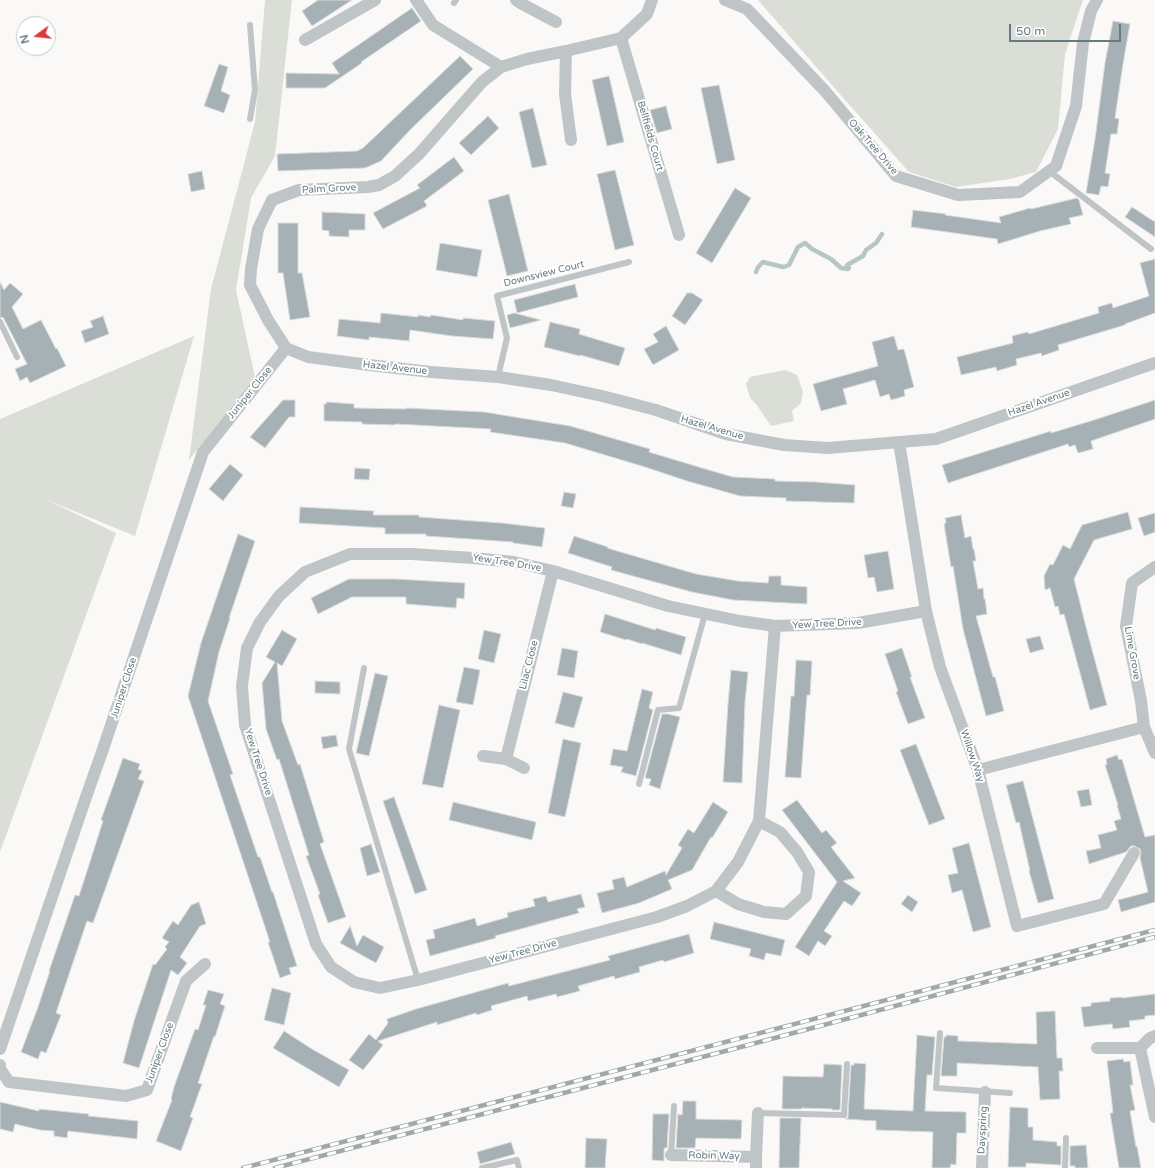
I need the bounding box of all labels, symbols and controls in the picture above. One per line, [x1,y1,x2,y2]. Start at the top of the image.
north arrow [16,16,56,56]
scale bar [1011,16,1123,42]
text: 50 m [1016,24,1045,38]
text: N [17,33,32,45]
street label: Bellfields Court [634,100,666,172]
street label: Oak Tree Drive [846,117,900,177]
street label: Palm Grove [301,182,357,196]
street label: Downsview Court [502,258,586,290]
street label: Hazel Avenue [362,359,428,377]
street label: Juniper Close [225,364,275,422]
street label: Hazel Avenue [1006,387,1072,419]
street label: Hazel Avenue [679,413,745,443]
street label: Yew Tree Drive [472,552,542,574]
street label: Yew Tree Drive [792,616,862,632]
street label: Lime Grove [1121,625,1143,681]
street label: Lilac Close [517,639,541,691]
street label: Juniper Close [108,656,140,720]
street label: Yew Tree Drive [242,727,274,797]
street label: Willow Way [957,728,987,784]
street label: Yew Tree Drive [488,937,558,967]
street label: Juniper Close [143,1021,177,1085]
street label: Dayspring [976,1106,990,1154]
street label: Robin Way [688,1150,740,1162]

